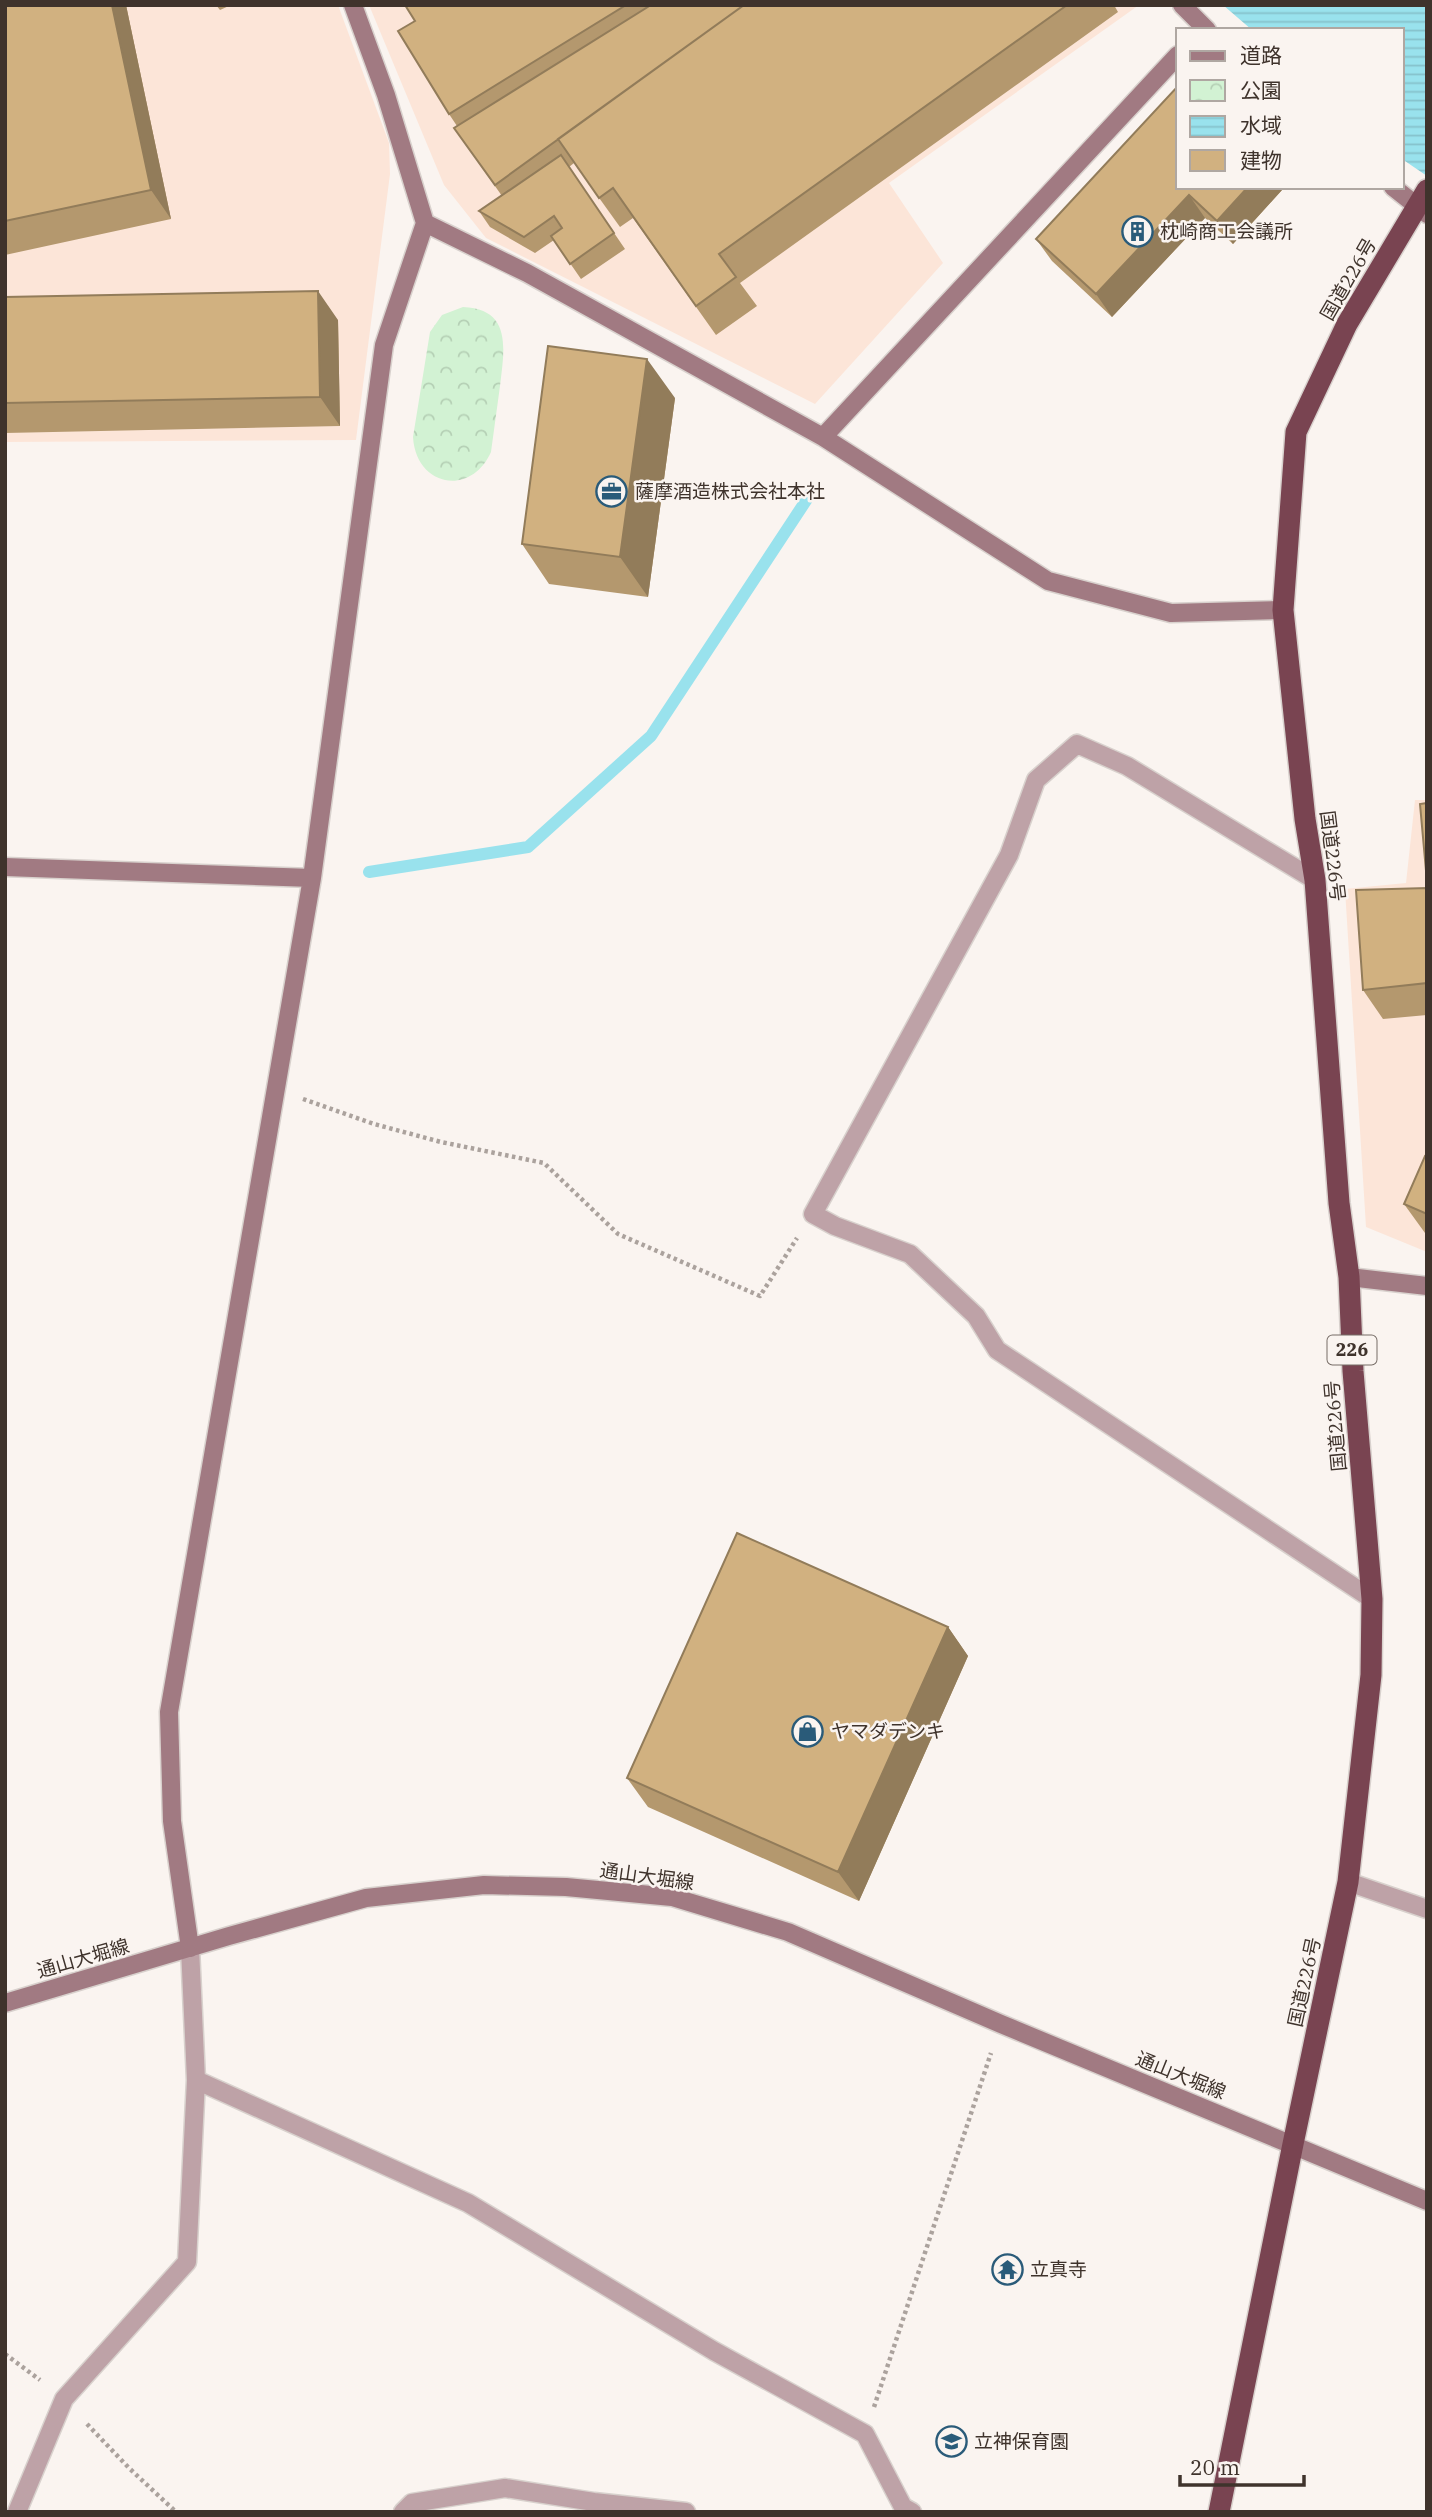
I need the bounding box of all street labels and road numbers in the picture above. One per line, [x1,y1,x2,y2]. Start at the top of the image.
street label: 国道226号 [1315,234,1381,324]
street label: 国道226号 [1316,809,1350,903]
road number: 226 [1328,1336,1376,1364]
street label: 国道226号 [1319,1380,1351,1472]
street label: 通山大堀線 [598,1858,696,1894]
street label: 通山大堀線 [34,1933,132,1983]
street label: 国道226号 [1283,1935,1325,2029]
street label: 通山大堀線 [1132,2046,1230,2104]

